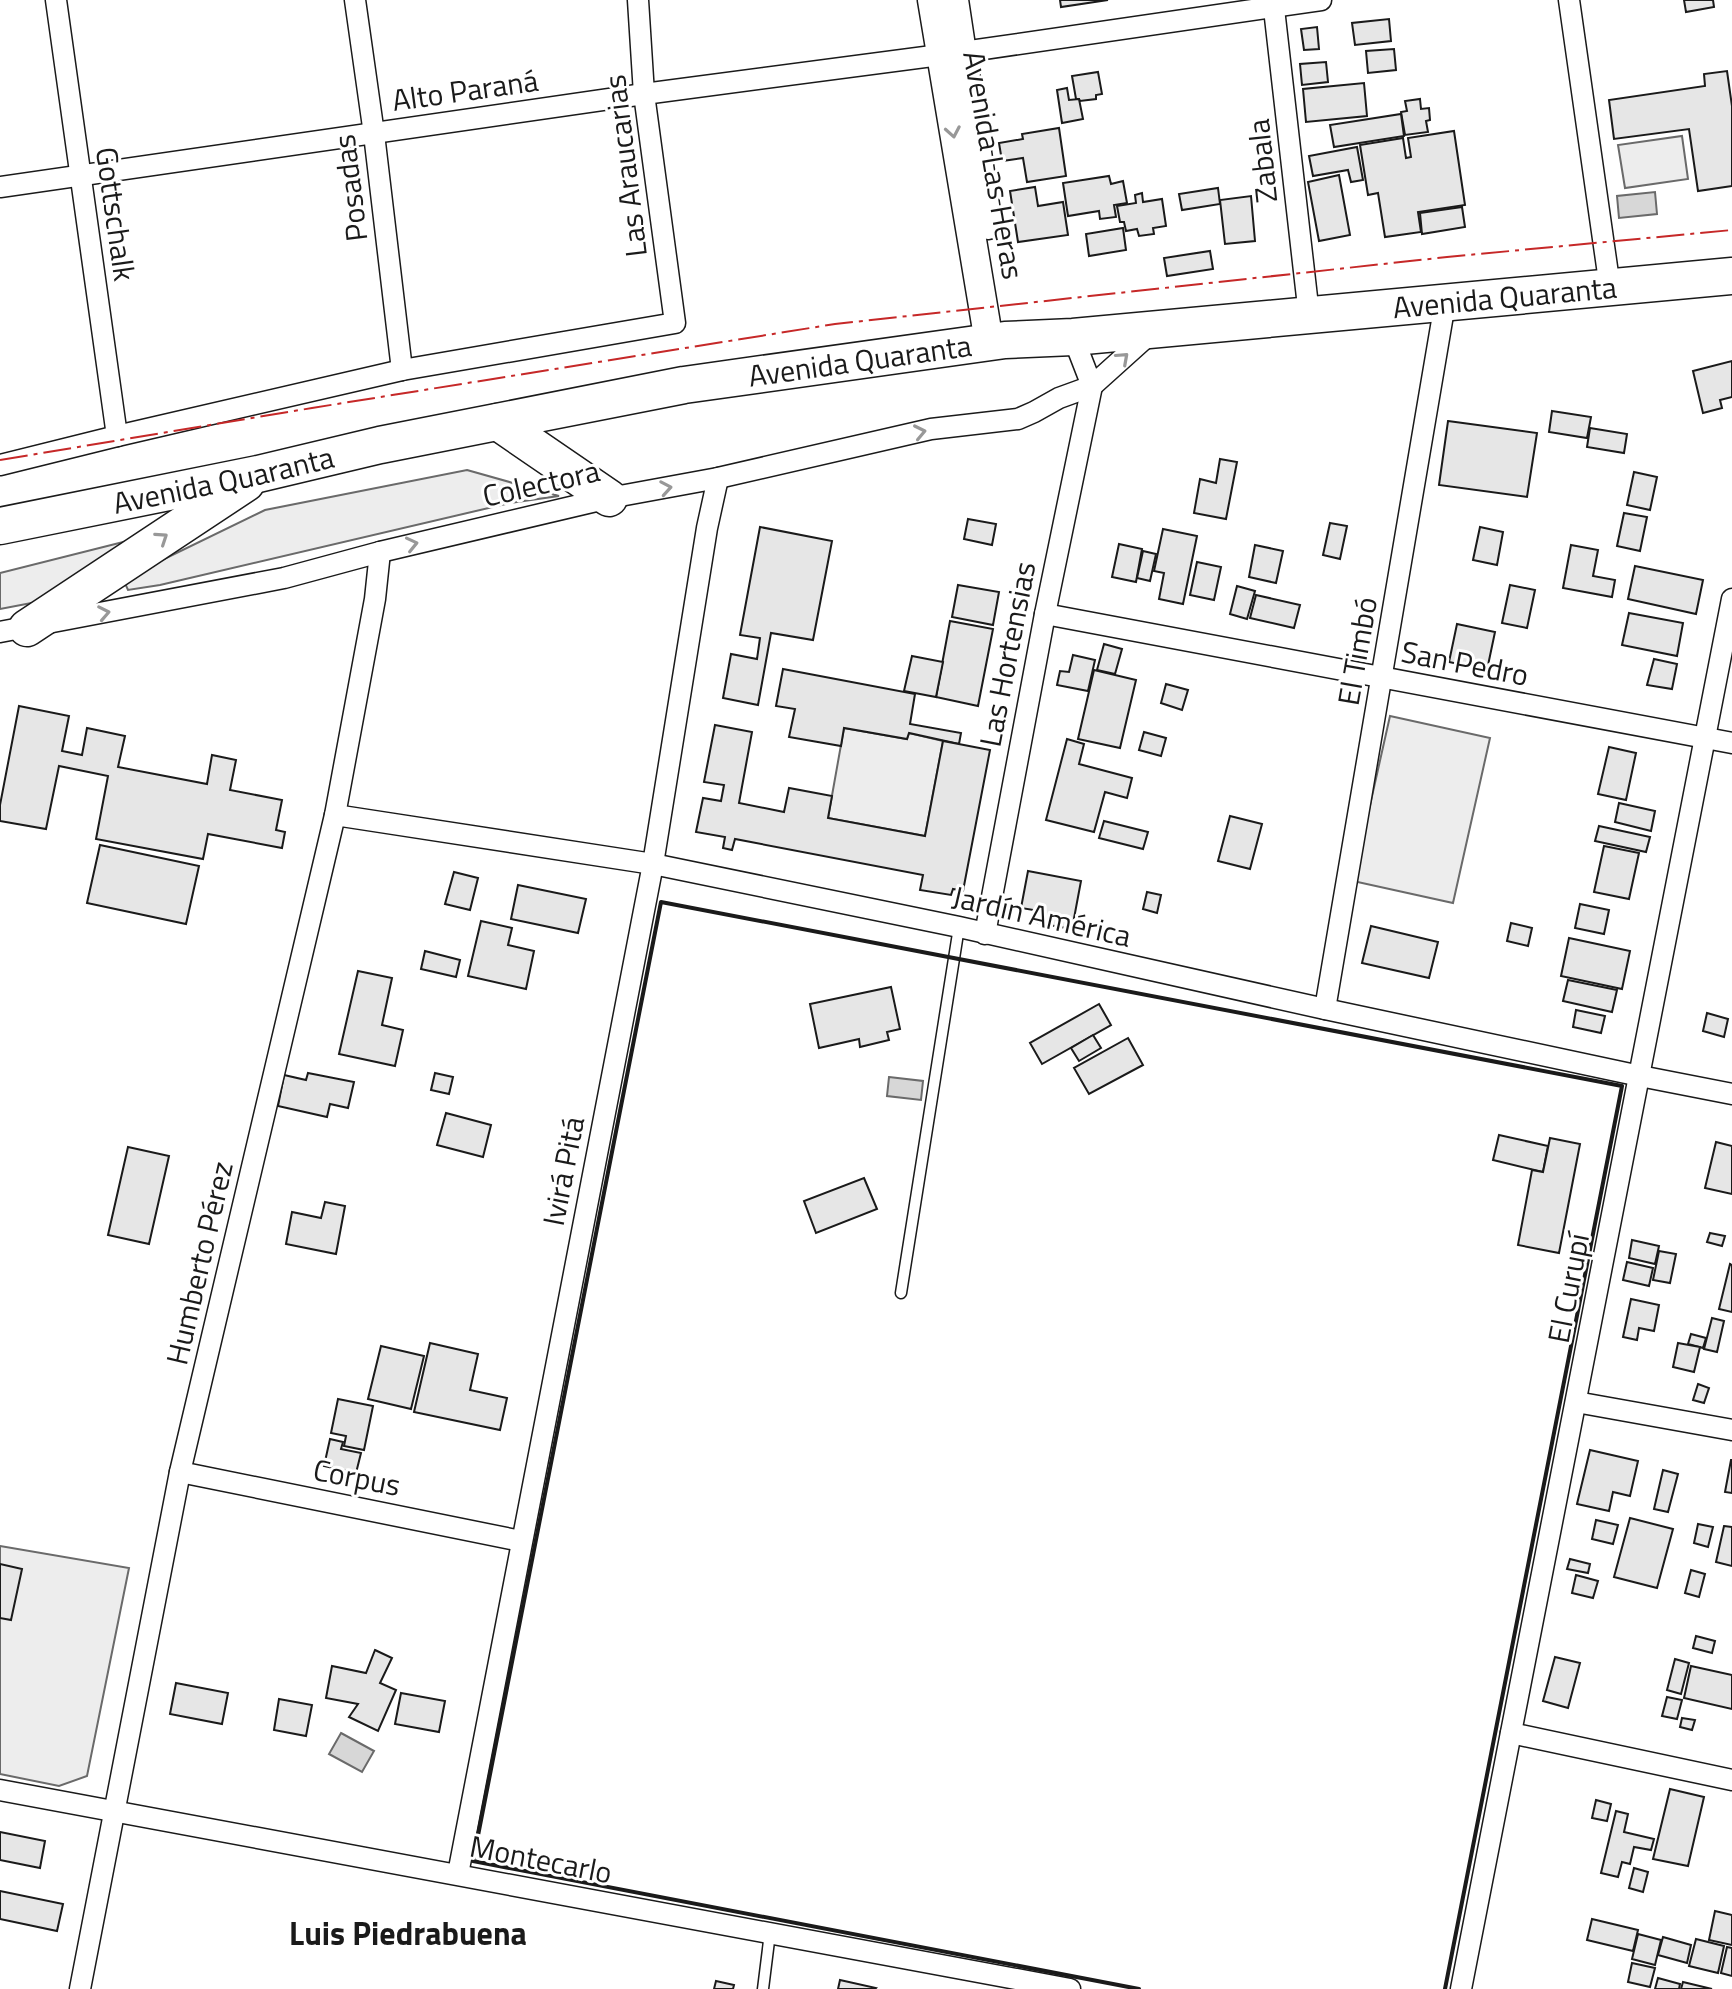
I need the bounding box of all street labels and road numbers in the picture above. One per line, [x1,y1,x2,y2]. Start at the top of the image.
street label: Avenida Las Heras [951,47,1037,283]
street label: Alto Paraná [389,57,541,123]
street label: Las Araucarias [591,72,659,260]
street label: Zabala [1235,117,1289,205]
street label: Posadas [321,132,379,244]
street label: Gottschalk [84,144,148,284]
street label: Avenida Quaranta [1391,264,1618,330]
street label: Avenida Quaranta [745,322,974,399]
street label: Avenida Quaranta [109,434,338,526]
street label: Colectora [478,447,604,519]
street label: Las Hortensias [967,558,1047,750]
street label: El Timbó [1325,593,1389,709]
street label: San Pedro [1397,628,1533,698]
street label: Jardín América [948,873,1136,959]
street label: Ivirá Pitá [530,1112,596,1230]
street label: Humberto Pérez [153,1157,245,1369]
street label: El Curupí [1535,1227,1602,1347]
street label: Corpus [309,1446,405,1508]
street label: Montecarlo [466,1823,616,1895]

